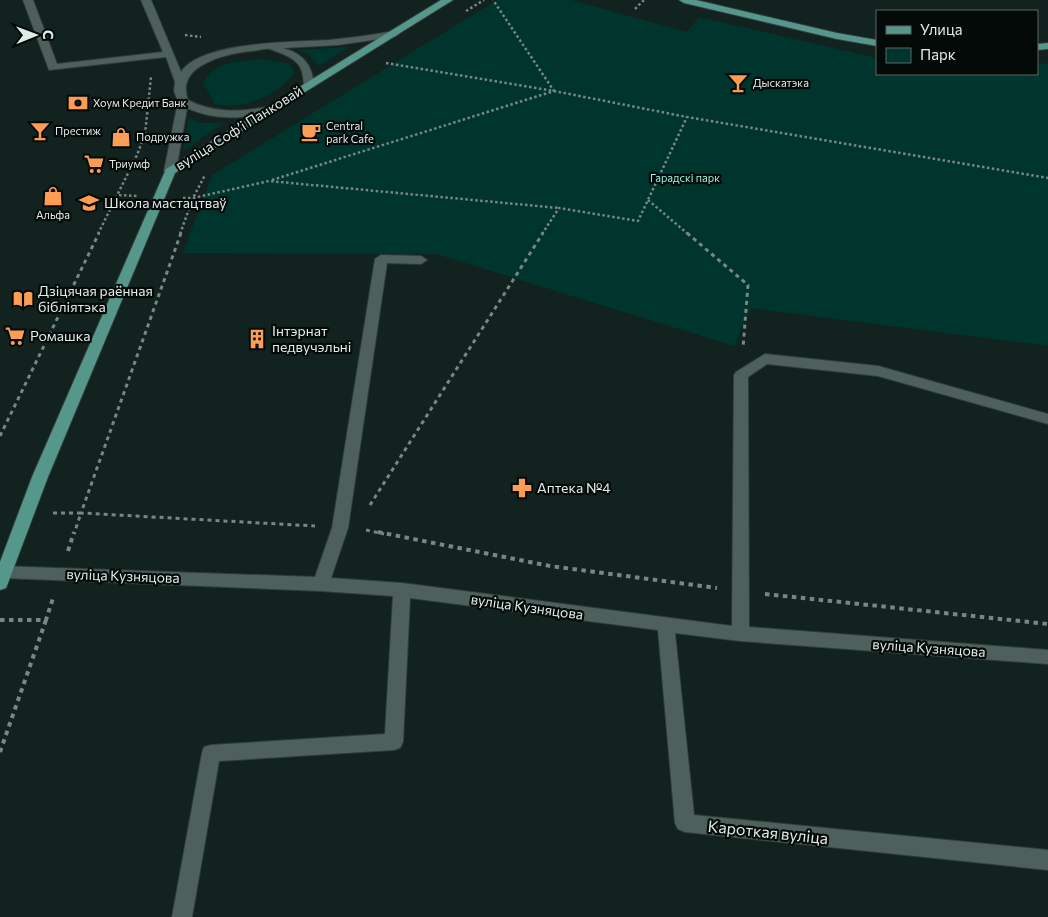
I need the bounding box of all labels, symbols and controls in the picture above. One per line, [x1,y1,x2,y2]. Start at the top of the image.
north arrow [10,10,60,60]
legend [876,10,1038,75]
text: Улица [920,20,962,38]
text: С [40,30,57,40]
text: Парк [920,45,956,63]
bar icon: Дыскатэка [727,72,749,94]
place label: Дыскатэка [753,76,809,89]
street label: вуліца Софʼі Панковай [172,82,305,174]
bank icon: Хоум Кредит Банк [67,92,89,114]
place label: Хоум Кредит Банк [93,96,187,109]
place label: Central park Cafe [326,119,374,145]
bar icon: Престиж [29,120,51,142]
cafe icon: Central park Cafe [300,121,322,143]
place label: Престиж [55,124,101,137]
shop icon: Подружка [110,126,132,148]
place label: Подружка [136,130,189,143]
supermarket icon: Триумф [83,153,105,175]
place label: Триумф [109,157,150,170]
park label: Гарадскі парк [650,171,720,184]
shop icon: Альфа [42,185,64,207]
school or university icon: Школа мастацтваў [78,192,100,214]
place label: Школа мастацтваў [104,194,227,211]
place label: Альфа [36,208,70,221]
place label: Дзіцячая раённая бібліятэка [38,282,153,315]
library icon: Дзіцячая раённая бібліятэка [12,288,34,310]
place label: Інтэрнат педвучэльні [272,322,351,355]
supermarket icon: Ромашка [4,325,26,347]
place label: Ромашка [30,327,90,344]
building icon: Інтэрнат педвучэльні [246,328,268,350]
pharmacy icon: Аптека №4 [511,477,533,499]
place label: Аптека №4 [537,479,611,496]
street label: вуліца Кузняцова [66,565,180,586]
street label: вуліца Кузняцова [470,590,584,623]
street label: вуліца Кузняцова [872,635,986,660]
street label: Кароткая вуліца [707,816,829,847]

